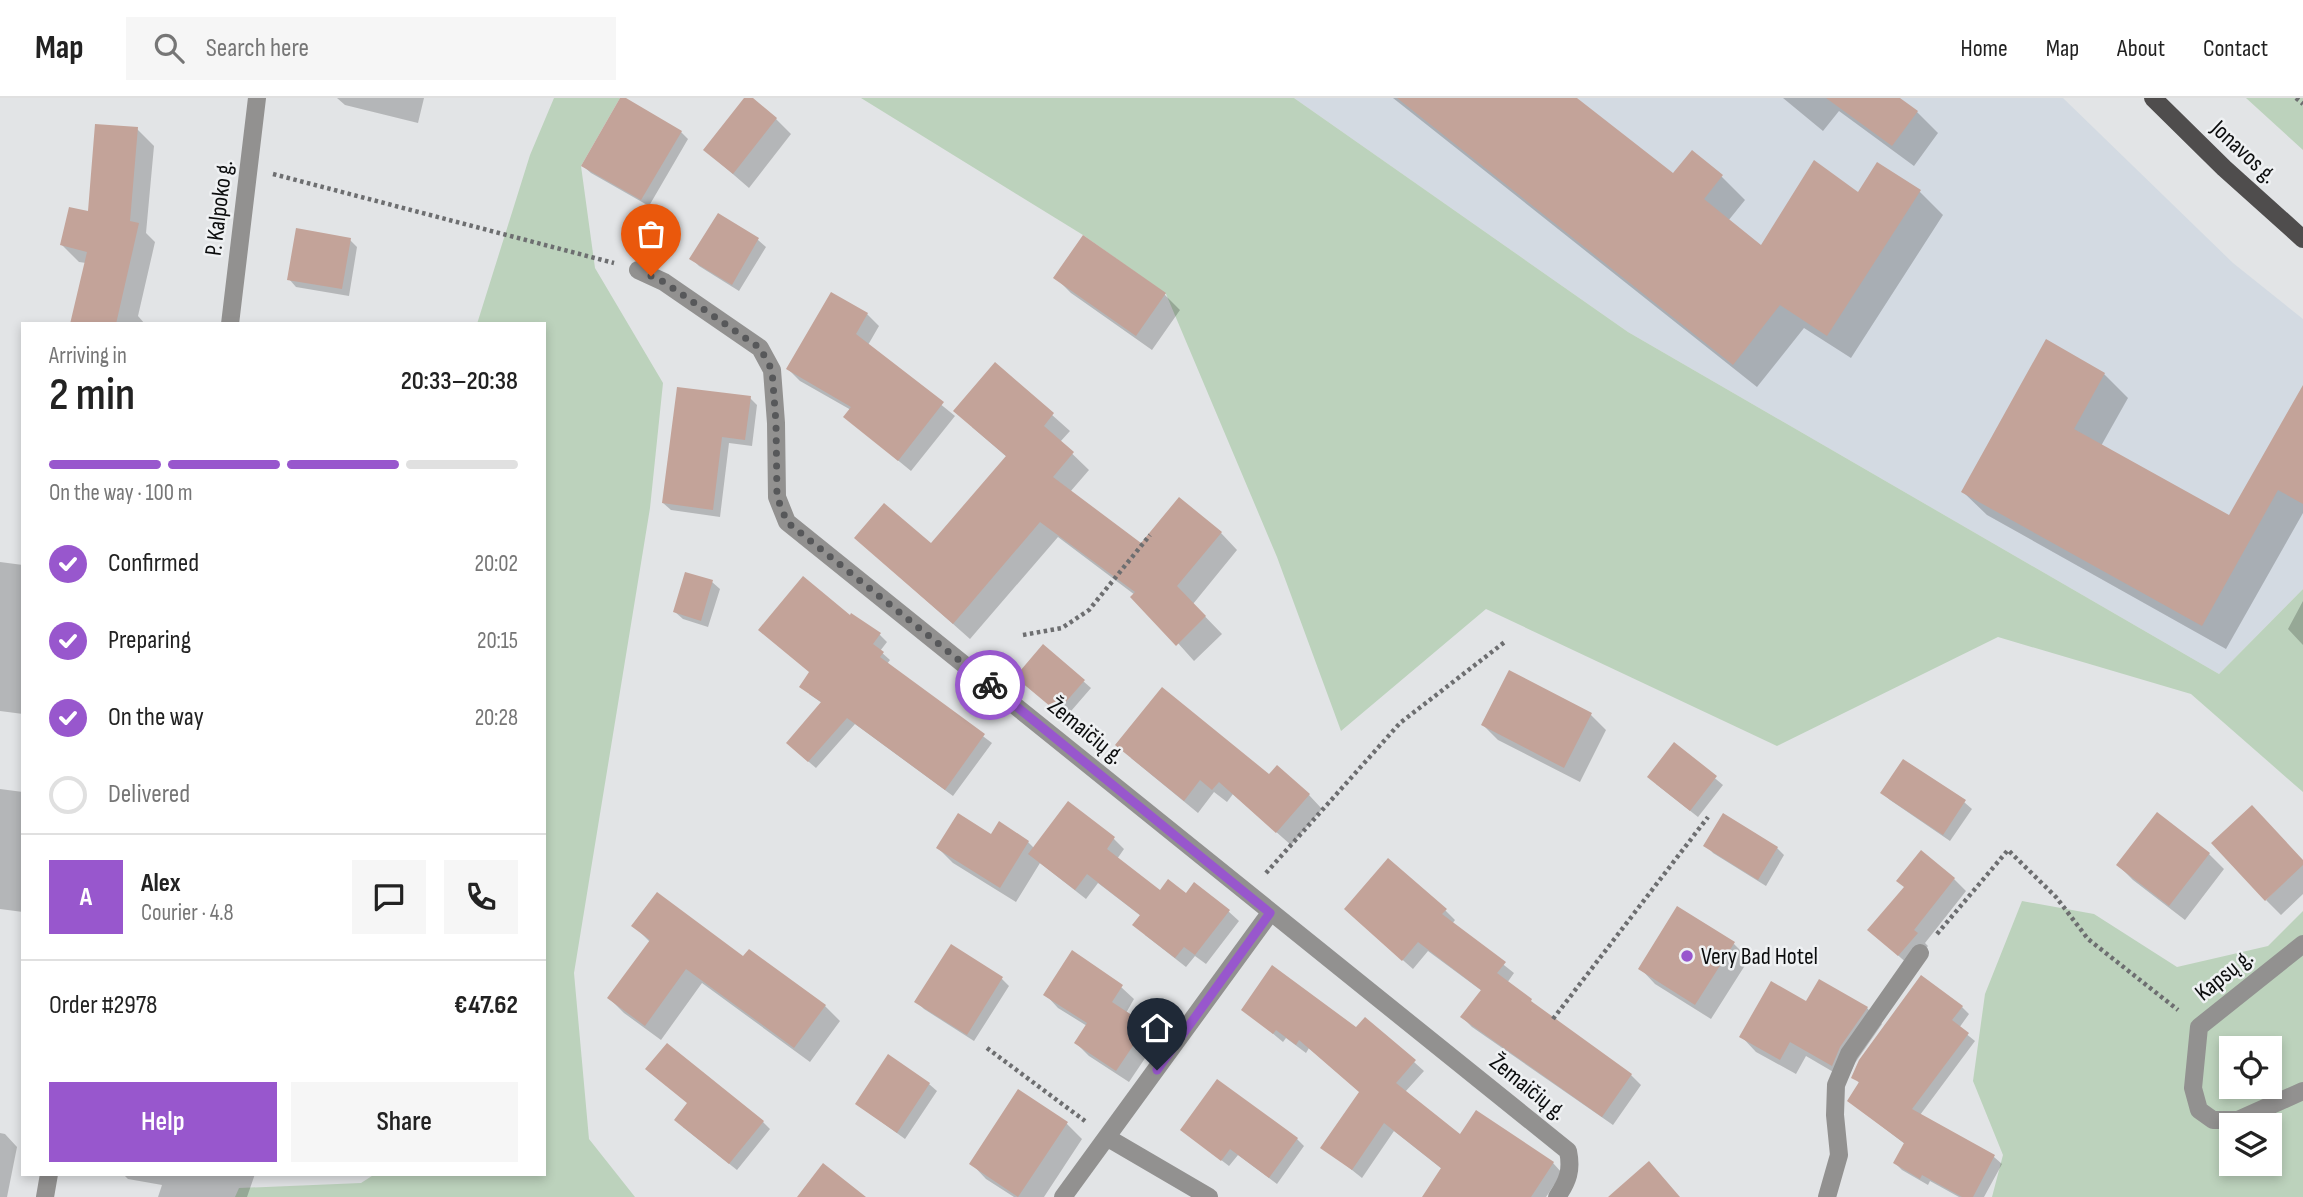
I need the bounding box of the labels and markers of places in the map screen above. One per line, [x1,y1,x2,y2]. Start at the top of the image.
pin [621,204,681,276]
place label: Very Bad Hotel [1701,942,1818,971]
marker: Very Bad Hotel [1679,948,1695,964]
pin [1127,998,1187,1070]

